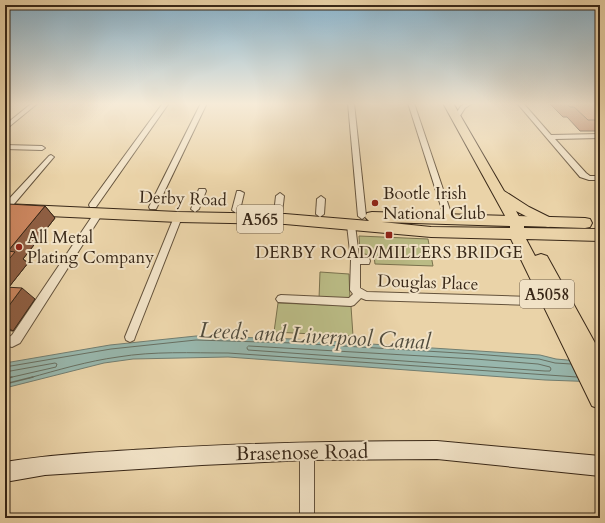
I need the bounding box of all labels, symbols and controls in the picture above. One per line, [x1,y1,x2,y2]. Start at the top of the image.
place label: Bootle Irish National Club [383,182,486,225]
street label: Derby Road [139,185,227,212]
marker: Bootle Irish National Club [370,198,380,208]
road number: A565 [237,205,283,233]
place label: All Metal Plating Company [27,226,154,269]
marker: DERBY ROAD/MILLERS BRIDGE [384,230,394,240]
place label: DERBY ROAD/MILLERS BRIDGE [255,241,523,264]
marker: All Metal Plating Company [14,242,24,252]
street label: Douglas Place [377,269,479,296]
road number: A5058 [520,280,574,308]
water label: Leeds and Liverpool Canal [198,315,433,357]
street label: Brasenose Road [235,438,369,467]

